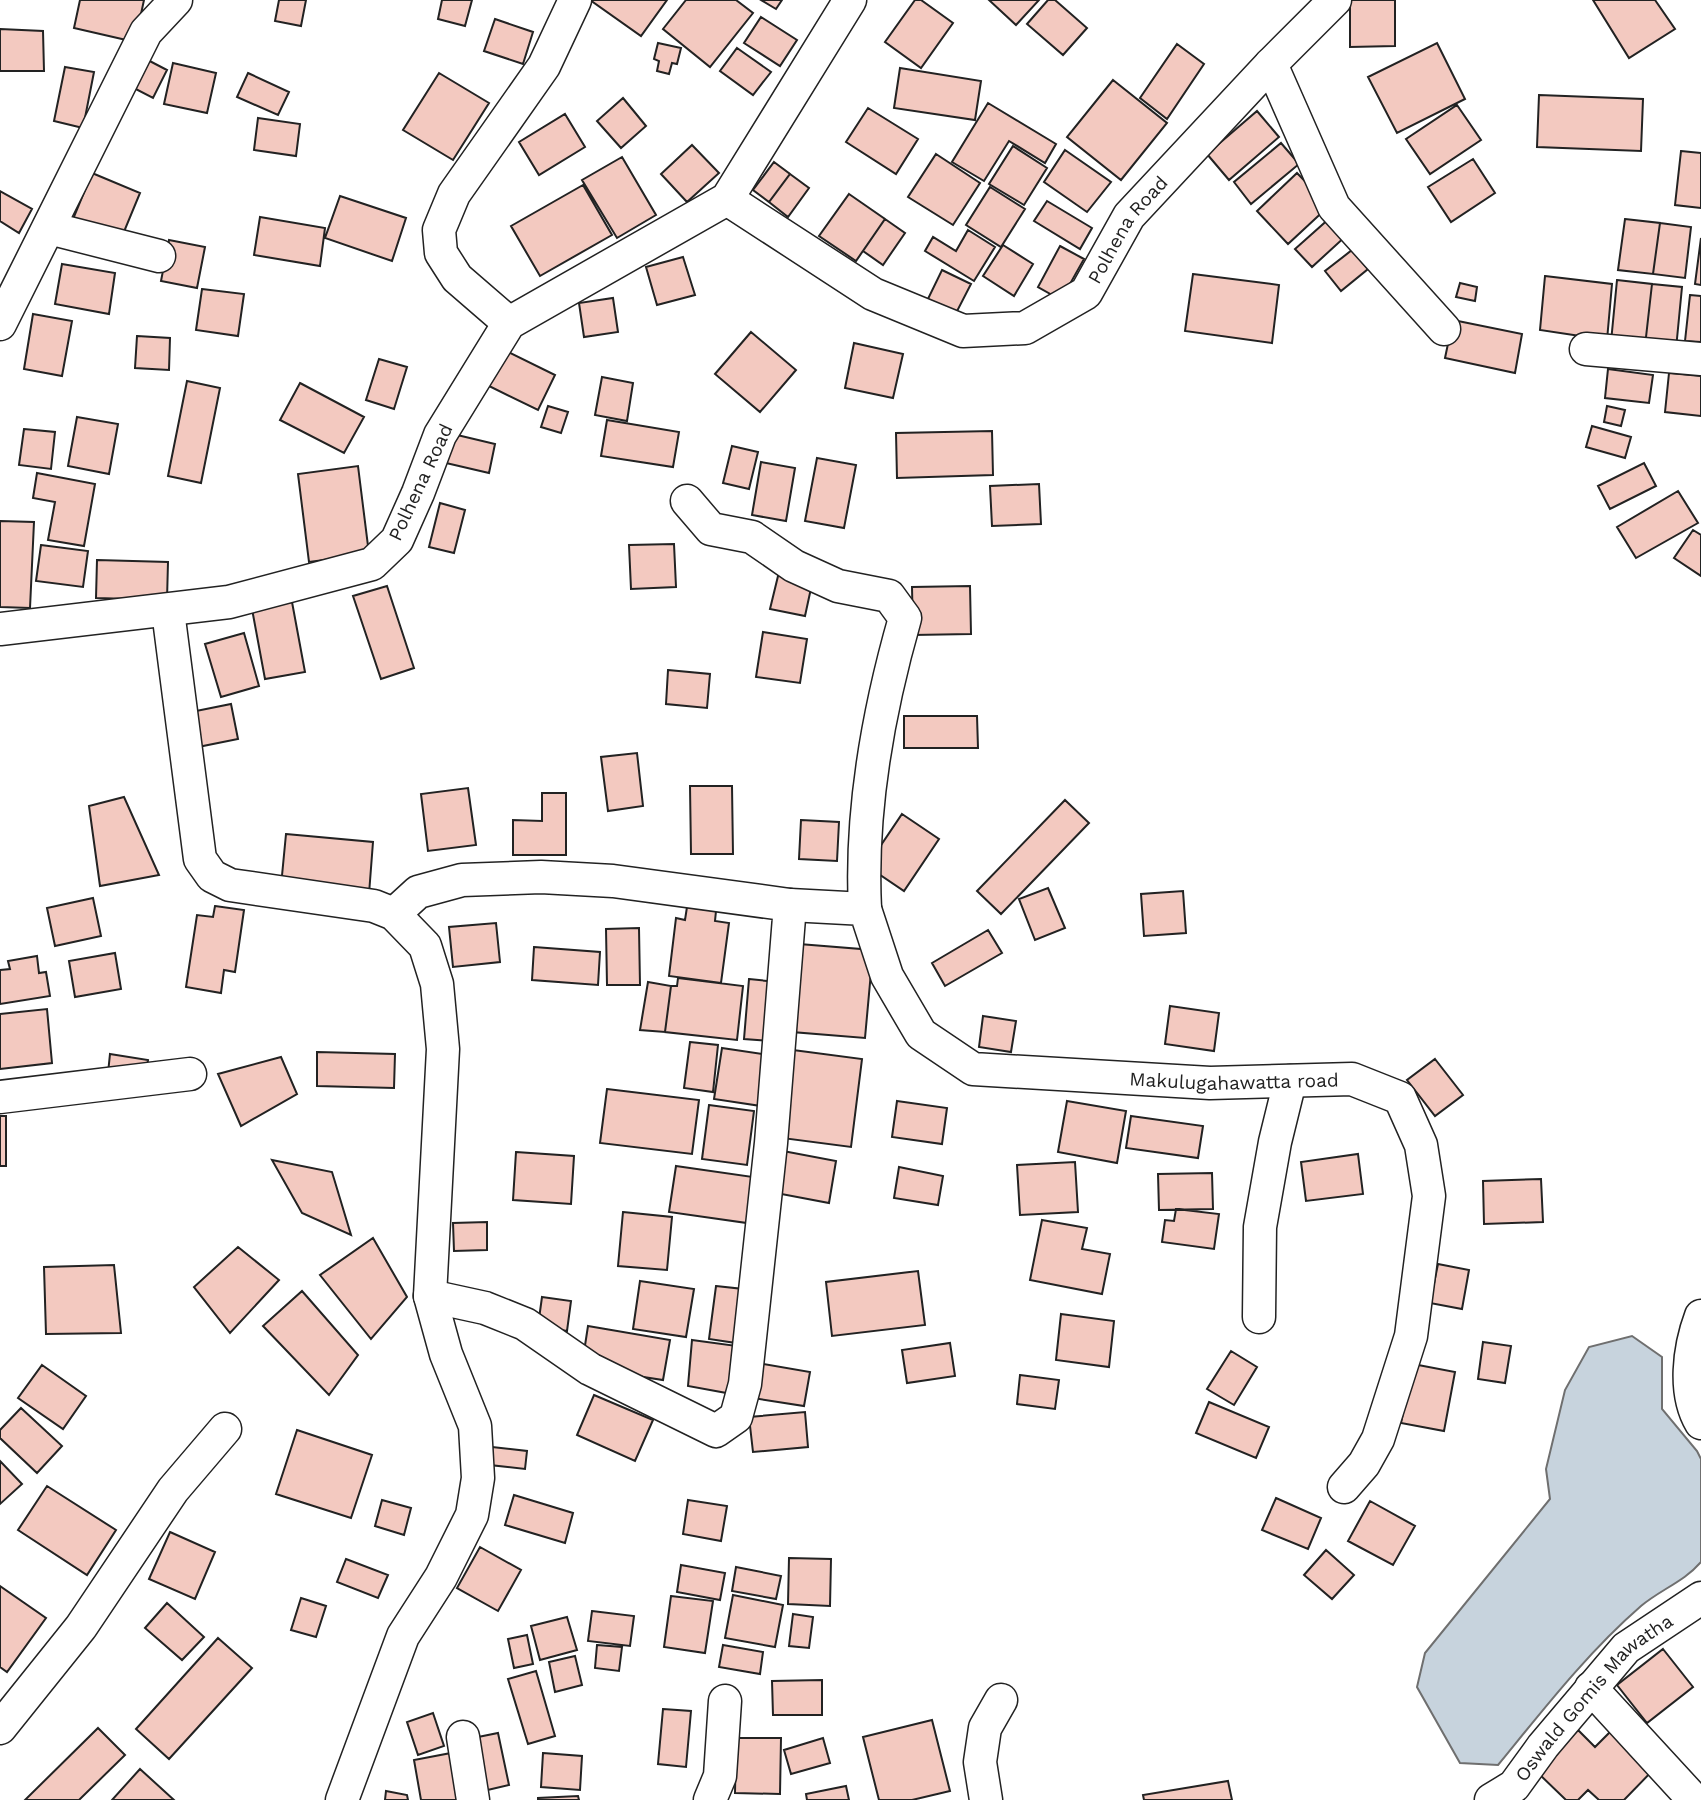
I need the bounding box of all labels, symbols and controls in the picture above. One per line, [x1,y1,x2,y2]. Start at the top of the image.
street label: Polhena Road [1083,171,1173,288]
street label: Polhena Road [383,420,458,544]
street label: Makulugahawatta road [1129,1067,1339,1095]
street label: Oswald Gomis Mawatha [1510,1609,1677,1786]

